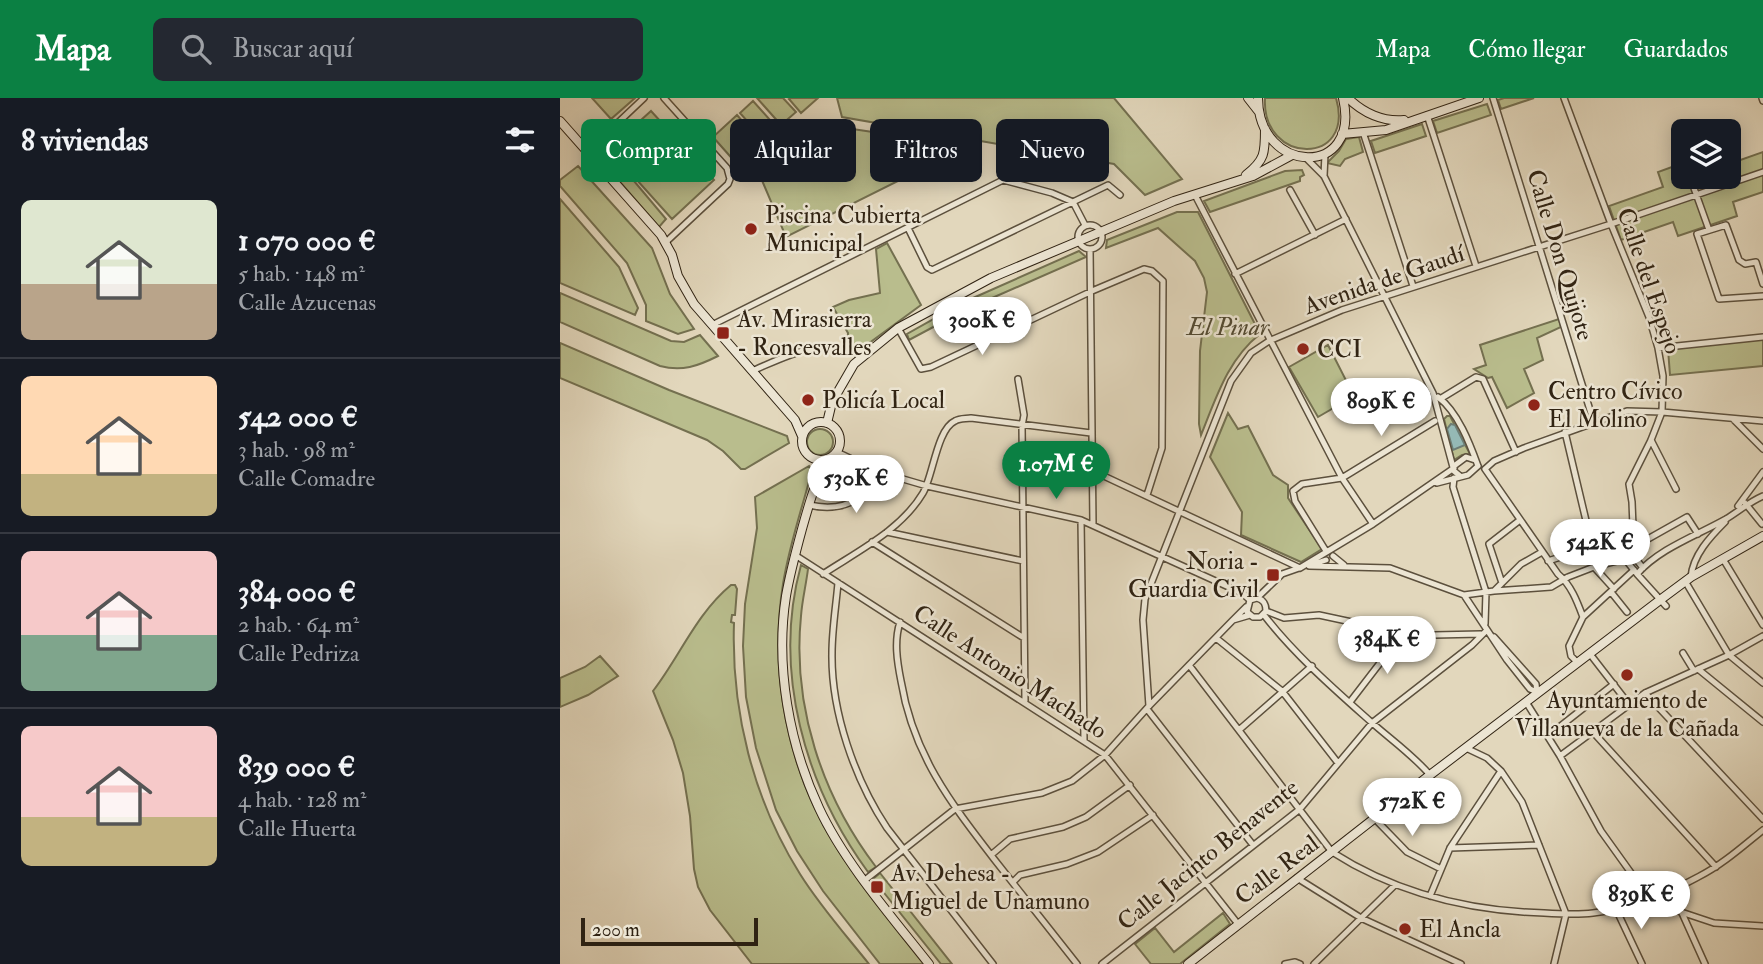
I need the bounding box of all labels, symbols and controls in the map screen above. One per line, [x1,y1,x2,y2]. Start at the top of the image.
search box [153,18,643,81]
text: Mapa [35,29,111,70]
icon: search [177,30,215,68]
text: Buscar aquí [233,33,353,65]
text: Mapa [1375,34,1430,65]
text: Cómo llegar [1468,34,1585,65]
text: Guardados [1623,34,1728,65]
chip: Comprar [581,119,716,182]
chip: Alquilar [730,119,856,182]
chip: Filtros [870,119,982,182]
chip: Nuevo [996,119,1109,182]
map controls [1671,119,1741,189]
button: layers [1671,119,1741,189]
icon: filters [501,121,539,159]
text: 8 viviendas [21,122,148,159]
street label: Calle Don Quijote [1519,166,1601,344]
place label: Piscina Cubierta Municipal [765,200,922,259]
street label: Calle del Espejo [1610,204,1688,358]
marker: Piscina Cubierta Municipal [743,221,759,237]
text: 1 070 000 € [238,222,376,259]
icon: home [77,228,161,312]
street label: Avenida de Gaudí [1299,238,1470,322]
text: 5 hab. · 148 m² [238,259,365,288]
text: Calle Azucenas [238,288,376,317]
pin: 300K € [925,298,1039,357]
place label: Av. Mirasierra - Roncesvalles [736,304,873,363]
text: 300K € [949,305,1015,334]
park label: El Pinar [1185,312,1270,343]
marker: Av. Mirasierra - Roncesvalles [715,325,731,341]
place label: CCI [1317,334,1362,365]
marker: CCI [1295,341,1311,357]
place label: Centro Cívico El Molino [1548,376,1683,435]
pin: 809K € [1324,378,1438,438]
place label: Policía Local [822,385,945,416]
text: 809K € [1347,386,1415,415]
marker: Policía Local [800,392,816,408]
marker: Centro Cívico El Molino [1526,397,1542,413]
text: 542 000 € [238,398,358,435]
icon: home [77,404,161,488]
text: 3 hab. · 98 m² [238,435,355,464]
pin: 1.07M € [991,442,1121,501]
text: 1.07M € [1018,449,1094,478]
pin: 530K € [799,456,913,515]
text: 530K € [823,463,889,492]
text: Calle Comadre [238,464,375,493]
pin: 542K € [1543,519,1657,579]
text: 542K € [1566,527,1634,556]
place label: Noria - Guardia Civil [1128,546,1259,605]
marker: Noria - Guardia Civil [1265,567,1281,583]
text: 384 000 € [238,573,356,610]
icon: home [77,579,161,663]
street label: Calle Antonio Machado [907,598,1113,746]
text: 2 hab. · 64 m² [238,610,359,639]
pin: 384K € [1330,616,1444,676]
text: 384K € [1354,624,1420,653]
text: Calle Pedriza [238,639,359,668]
marker: Ayuntamiento de Villanueva de la Cañada [1619,667,1635,683]
place label: Ayuntamiento de Villanueva de la Cañada [1515,685,1740,744]
text: 839 000 € [238,748,355,785]
icon: home [77,754,161,838]
street label: Calle Jacinto Benavente [1111,772,1305,938]
pin: 572K € [1355,778,1469,838]
text: 4 hab. · 128 m² [238,785,367,814]
text: 572K € [1379,786,1445,815]
text: Calle Huerta [238,814,356,843]
street label: Calle Real [1229,828,1325,912]
place label: Av. Dehesa - Miguel de Unamuno [890,858,1090,917]
pin: 839K € [1584,872,1698,931]
marker: Av. Dehesa - Miguel de Unamuno [869,879,885,895]
text: 839K € [1608,879,1674,908]
place label: El Ancla [1419,914,1502,945]
scale bar [581,915,758,947]
text: 200 m [592,918,640,942]
marker: El Ancla [1397,921,1413,937]

